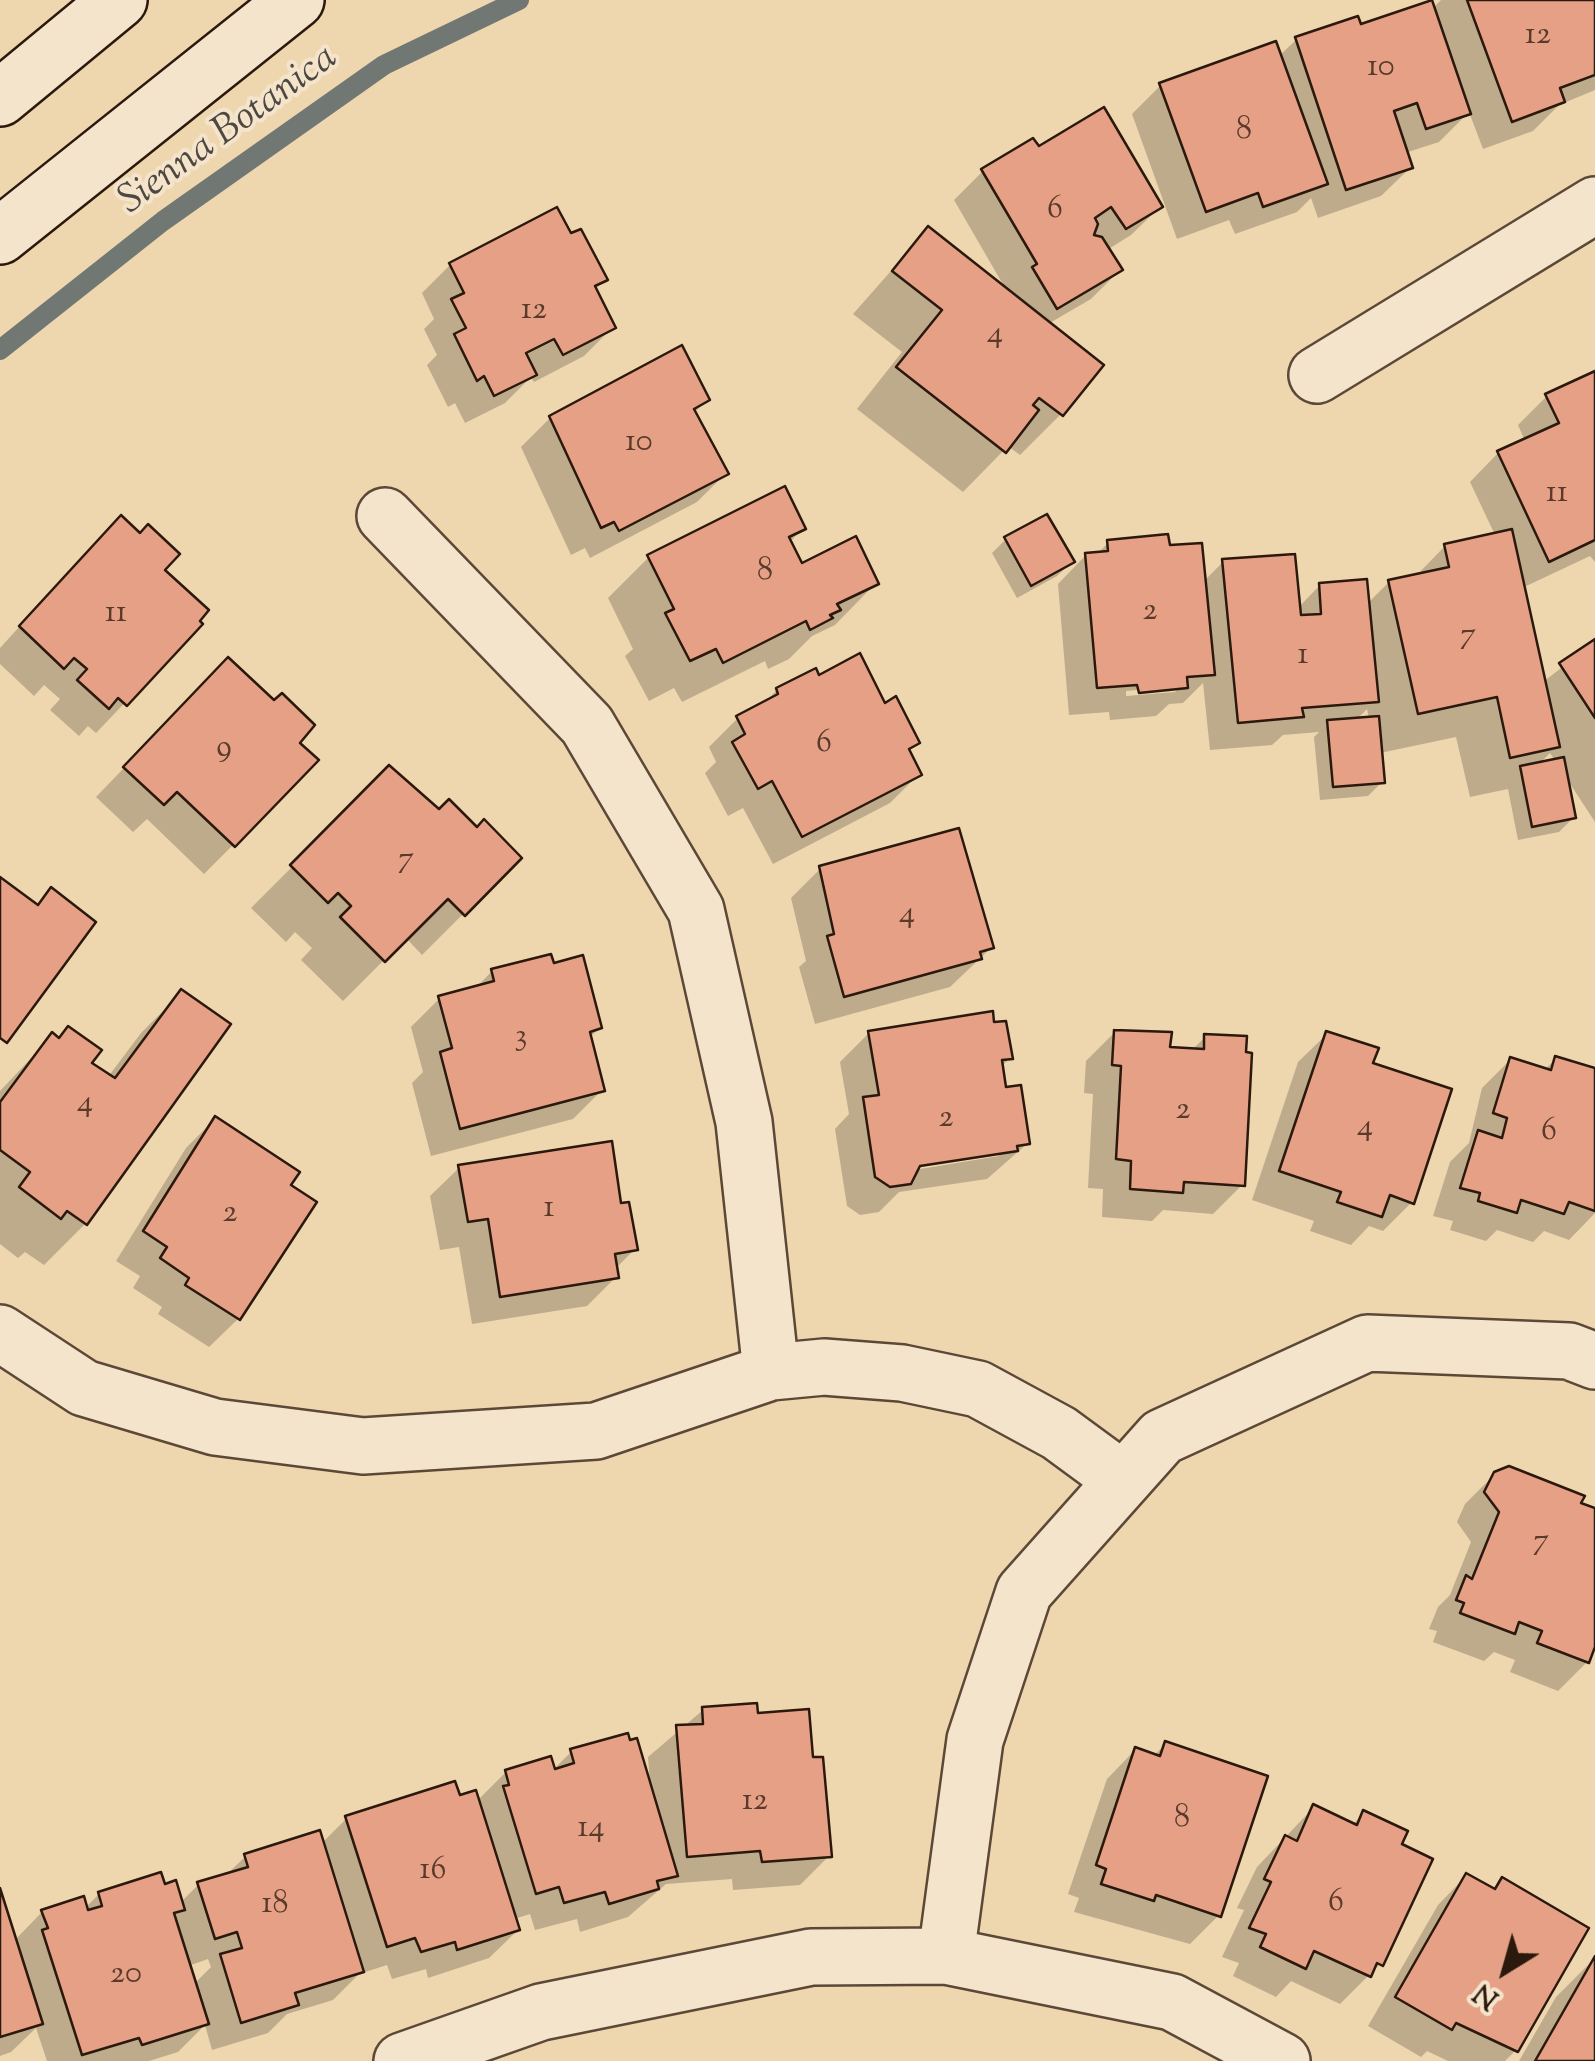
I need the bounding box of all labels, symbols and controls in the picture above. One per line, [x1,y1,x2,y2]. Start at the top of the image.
house number: 12 [1525,19,1551,57]
water label: Sienna Botanica [111,37,349,227]
house number: 10 [1367,51,1395,89]
house number: 8 [1236,114,1252,152]
house number: 6 [1047,193,1063,231]
house number: 12 [521,294,547,332]
house number: 4 [987,318,1003,356]
house number: 10 [625,426,653,464]
house number: 11 [1546,477,1568,515]
house number: 8 [757,555,773,593]
house number: 2 [1143,595,1157,633]
house number: 11 [105,597,127,635]
house number: 7 [1460,619,1476,657]
house number: 1 [1298,639,1308,677]
house number: 6 [816,727,832,765]
house number: 9 [216,732,232,770]
house number: 7 [398,843,414,881]
house number: 4 [899,898,915,936]
house number: 3 [515,1021,527,1059]
house number: 4 [77,1087,93,1125]
house number: 2 [1176,1094,1190,1132]
house number: 2 [939,1102,953,1140]
house number: 4 [1357,1111,1373,1149]
house number: 6 [1541,1115,1557,1153]
house number: 1 [544,1192,554,1230]
house number: 2 [223,1197,237,1235]
house number: 7 [1533,1525,1549,1563]
house number: 12 [742,1785,768,1823]
house number: 8 [1174,1802,1190,1840]
house number: 14 [577,1812,605,1850]
house number: 16 [420,1854,446,1892]
house number: 6 [1328,1886,1344,1924]
house number: 18 [262,1888,288,1926]
north arrow [1455,1921,1555,2021]
house number: 20 [110,1958,142,1996]
text: N [1466,1972,1508,2018]

